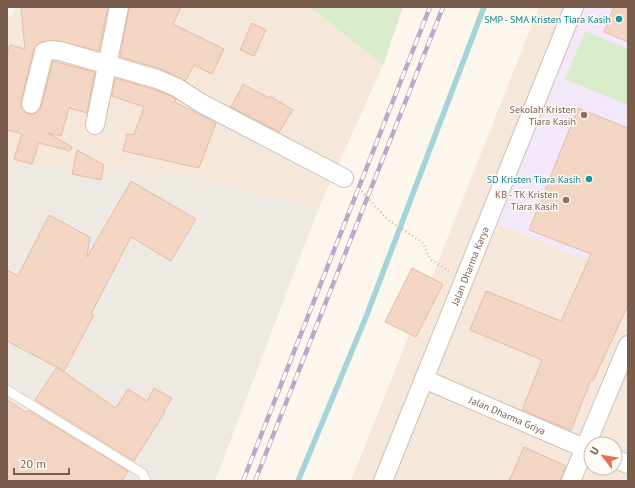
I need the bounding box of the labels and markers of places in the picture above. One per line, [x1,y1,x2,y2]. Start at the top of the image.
place label: SMP - SMA Kristen Tiara Kasih [484,13,611,26]
marker: SMP - SMA Kristen Tiara Kasih [614,14,624,24]
place label: Sekolah Kristen Tiara Kasih [510,103,576,128]
marker: Sekolah Kristen Tiara Kasih [579,110,589,120]
place label: SD Kristen Tiara Kasih [487,173,581,186]
marker: SD Kristen Tiara Kasih [584,174,594,184]
place label: KB - TK Kristen Tiara Kasih [495,188,558,213]
marker: KB - TK Kristen Tiara Kasih [561,195,571,205]

